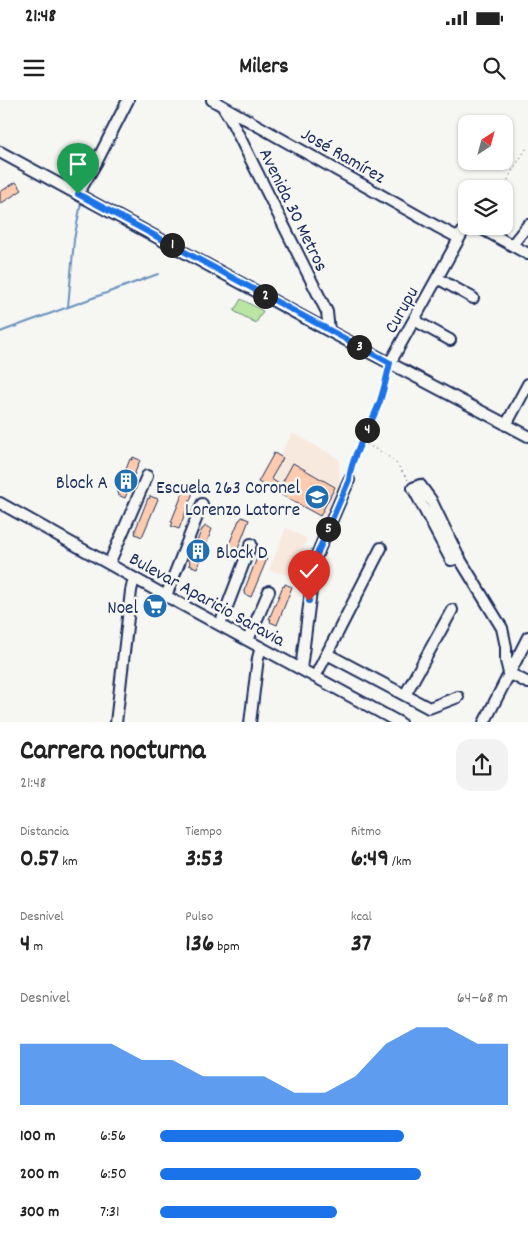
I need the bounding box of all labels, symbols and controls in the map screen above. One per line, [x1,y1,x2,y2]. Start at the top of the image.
text: 21:48 [25,4,56,31]
text: Milers [239,52,289,83]
icon: menu [20,54,48,82]
icon: search [480,54,508,82]
north arrow [458,115,512,170]
map controls [458,115,513,235]
street label: José Ramírez [295,122,389,192]
pin [57,143,99,194]
street label: Avenida 30 Metros [250,144,333,277]
icon: arrive [64,150,92,178]
button: layers [458,180,513,235]
pin: 1 [160,232,184,258]
text: 1 [171,235,174,255]
street label: Curupu [379,282,427,339]
pin: 2 [252,284,278,308]
text: 2 [262,286,269,306]
pin: 3 [346,334,372,360]
text: 3 [356,337,363,357]
pin: 4 [354,418,380,442]
text: 4 [365,420,370,440]
building icon: Block A [113,468,139,494]
place label: Block A [56,471,108,498]
place label: Escuela 263 Coronel Lorenzo Latorre [156,476,300,525]
school or university icon: Escuela 263 Coronel Lorenzo Latorre [304,484,330,510]
pin: 5 [316,516,340,542]
text: 5 [325,519,332,539]
building icon: Block D [185,538,211,564]
place label: Block D [216,541,268,568]
street label: Bulevar Aparicio Saravia [124,547,290,656]
pin [288,550,330,601]
icon: check [295,557,323,585]
supermarket icon: Noel [142,593,168,619]
place label: Noel [107,596,138,623]
text: Carrera nocturna [20,733,206,773]
button: share [456,739,508,791]
text: 21:48 [20,772,46,795]
text: Distancia [20,822,69,842]
text: Tiempo [185,822,222,842]
text: Ritmo [351,822,381,842]
text: 0.57 [20,842,59,878]
text: 3:53 [185,842,223,878]
text: 6:49 [351,842,389,878]
text: km [59,852,78,872]
text: /km [389,852,411,872]
text: Desnivel [20,907,64,927]
text: Pulso [185,907,213,927]
text: kcal [351,907,372,927]
text: 4 [20,927,30,963]
text: 136 [185,927,214,963]
text: 37 [351,927,371,963]
text: m [30,937,43,957]
text: bpm [214,937,240,957]
text: Desnivel [20,987,70,1010]
text: 64–68 m [457,987,508,1010]
text: 100 m [20,1125,56,1148]
text: 6:56 [100,1125,126,1148]
text: 200 m [20,1163,59,1186]
text: 6:50 [100,1163,127,1186]
text: 300 m [20,1201,59,1224]
text: 7:31 [100,1201,119,1224]

